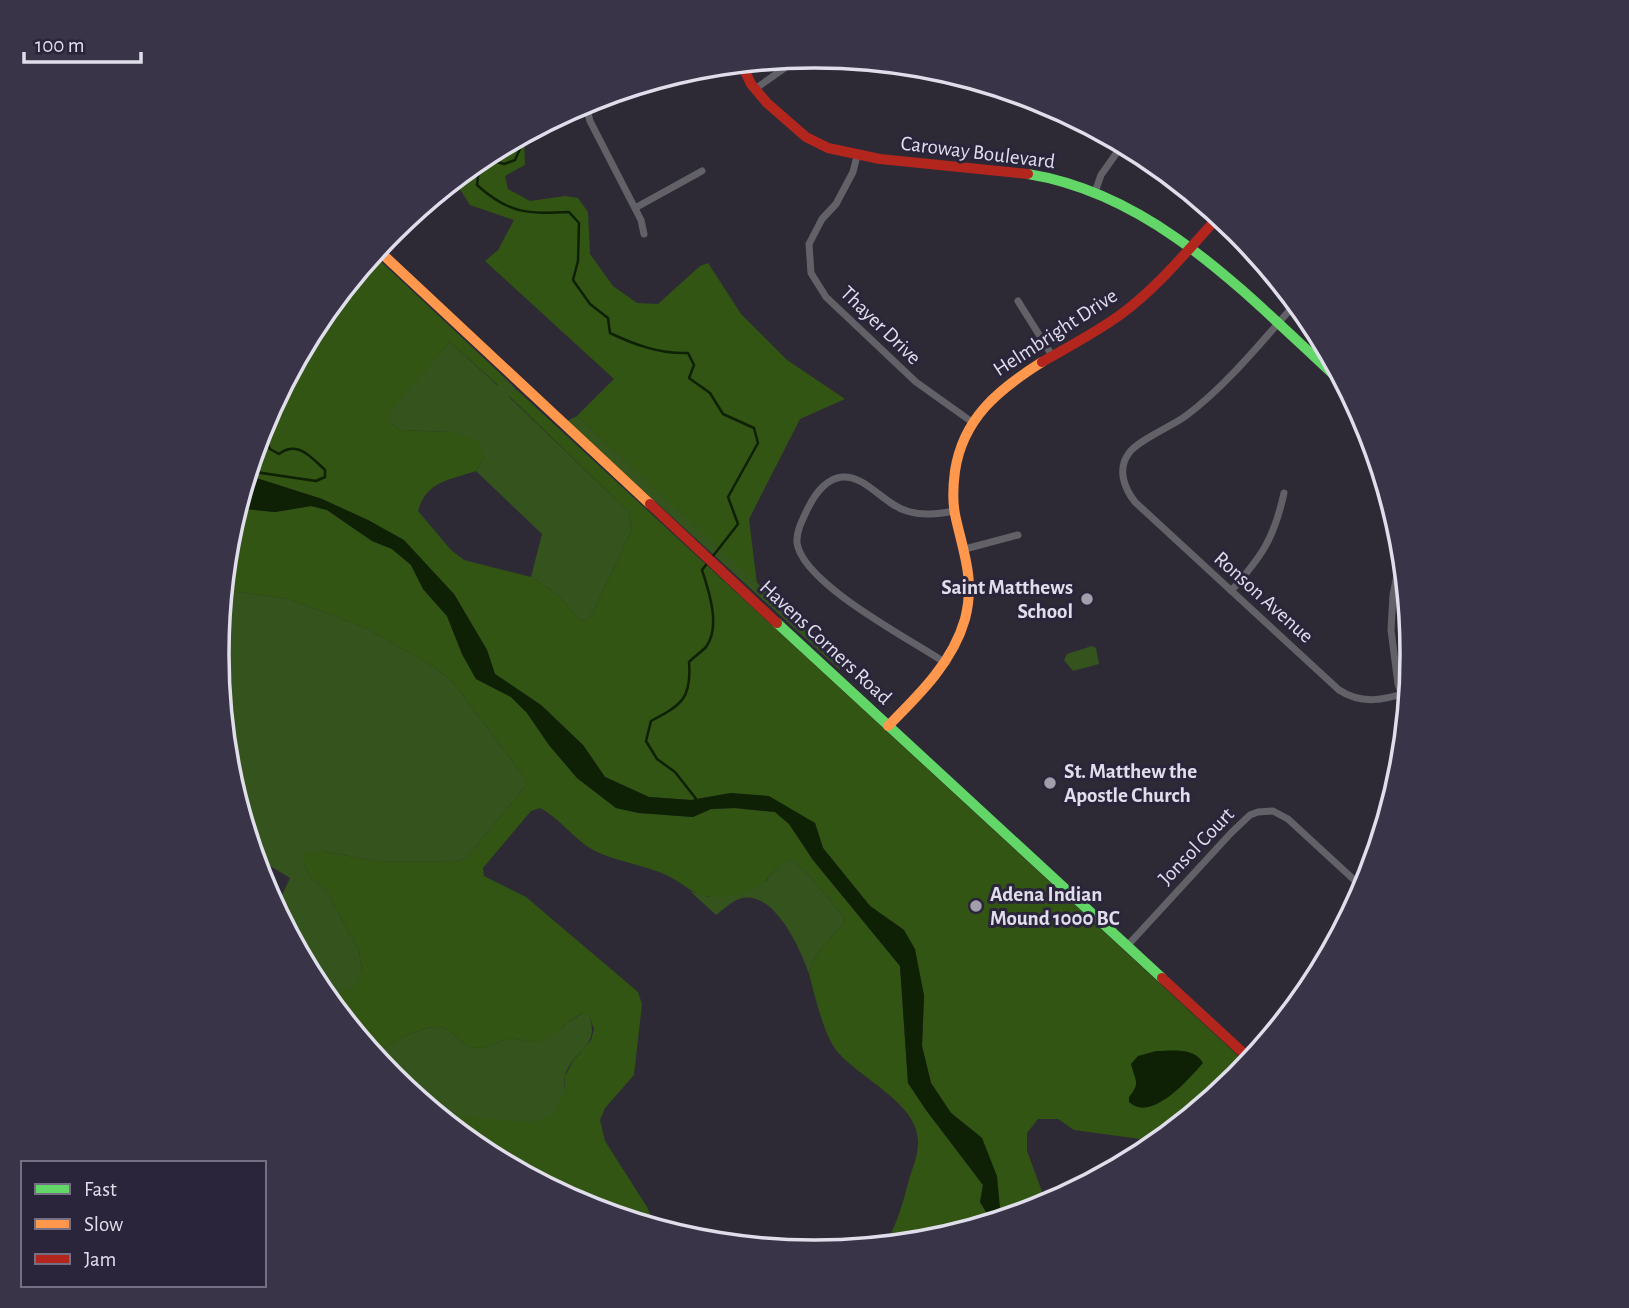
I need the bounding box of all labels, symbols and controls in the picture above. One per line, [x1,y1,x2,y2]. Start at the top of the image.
scale bar [24,21,142,65]
text: 100 m [35,35,85,56]
street label: Caroway Boulevard [899,133,1057,172]
street label: Thayer Drive [836,282,925,369]
street label: Helmbright Drive [990,285,1121,380]
street label: Ronson Avenue [1210,548,1317,647]
street label: Havens Corners Road [756,576,896,709]
place label: Saint Matthews School [941,577,1073,622]
marker: Saint Matthews School [1079,591,1095,607]
place label: St. Matthew the Apostle Church [1064,761,1197,806]
marker: St. Matthew the Apostle Church [1042,775,1058,791]
street label: Jonsol Court [1155,803,1238,889]
place label: Adena Indian Mound 1000 BC [990,884,1120,929]
marker: Adena Indian Mound 1000 BC [968,898,984,914]
legend [21,1161,266,1287]
text: Fast [84,1179,117,1200]
text: Slow [84,1214,123,1235]
text: Jam [84,1249,116,1270]

